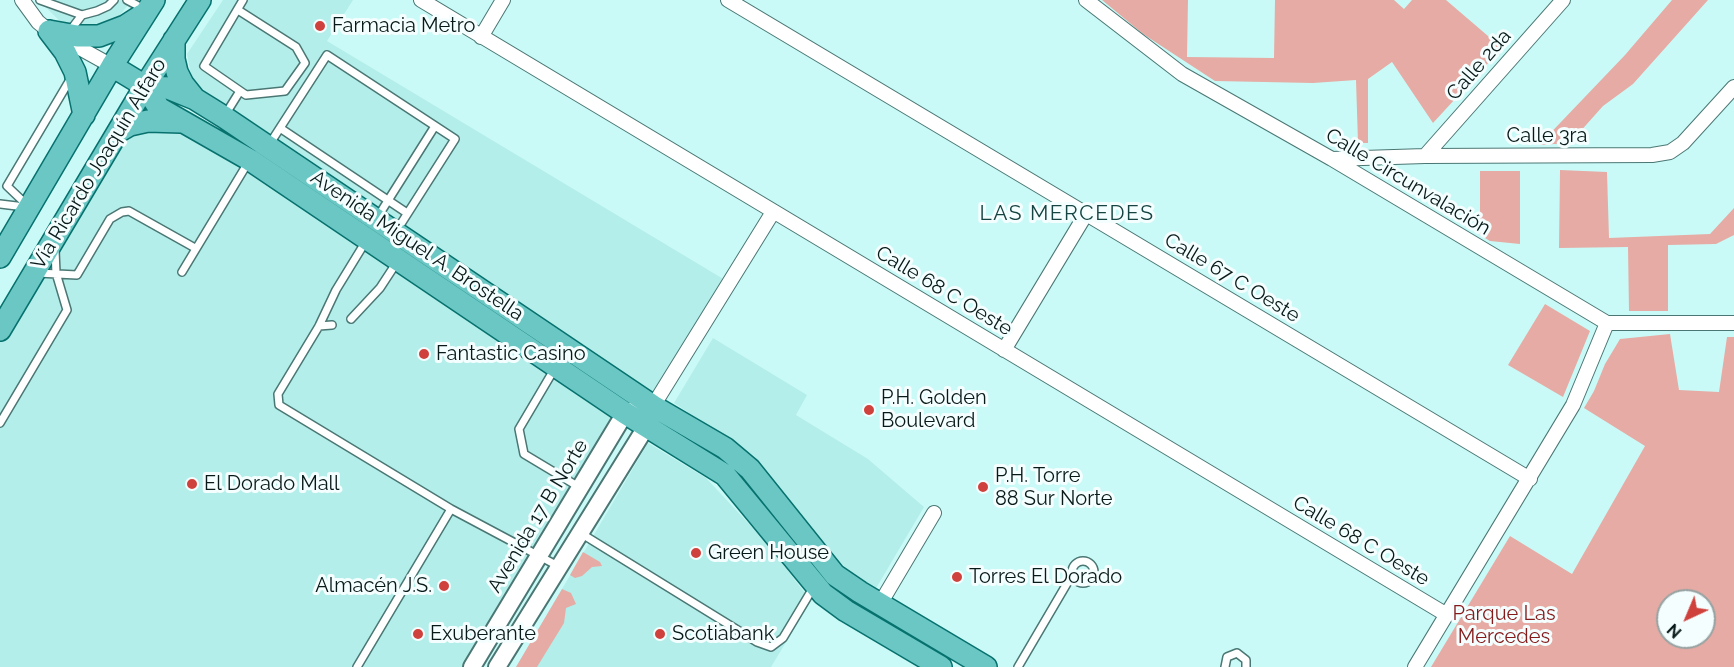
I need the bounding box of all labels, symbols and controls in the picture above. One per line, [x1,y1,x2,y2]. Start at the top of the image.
place label: Farmacia Metro [332,14,475,38]
marker: Farmacia Metro [313,19,327,33]
street label: Calle 2da [1442,25,1516,105]
street label: Vía Ricardo Joaquín Alfaro [26,54,172,274]
street label: Calle Circunvalación [1321,123,1495,241]
street label: Calle 3ra [1507,124,1587,148]
street label: Avenida Miguel A. Brostella [306,166,528,326]
district label: LAS MERCEDES [980,201,1154,227]
street label: Calle 67 C Oeste [1160,228,1304,328]
street label: Calle 68 C Oeste [871,241,1017,341]
place label: Fantastic Casino [436,342,586,366]
marker: Fantastic Casino [417,347,431,361]
place label: P.H. Golden Boulevard [881,386,987,433]
marker: P.H. Golden Boulevard [862,403,876,417]
street label: Avenida 17 B Norte [483,435,593,597]
place label: P.H. Torre 88 Sur Norte [995,464,1112,511]
place label: El Dorado Mall [204,472,339,496]
marker: El Dorado Mall [185,477,199,491]
marker: P.H. Torre 88 Sur Norte [976,480,990,494]
street label: Calle 68 C Oeste [1288,491,1434,591]
place label: Green House [708,541,829,565]
marker: Green House [689,546,703,560]
place label: Torres El Dorado [969,565,1122,589]
marker: Torres El Dorado [950,570,964,584]
place label: Almacén J.S. [315,574,432,598]
marker: Almacén J.S. [437,579,451,593]
north arrow [1656,589,1716,649]
park label: Parque Las Mercedes [1452,602,1556,649]
text: N [1664,620,1686,642]
place label: Exuberante [430,622,536,646]
place label: Scotiabank [672,622,774,646]
marker: Exuberante [411,627,425,641]
marker: Scotiabank [653,627,667,641]

